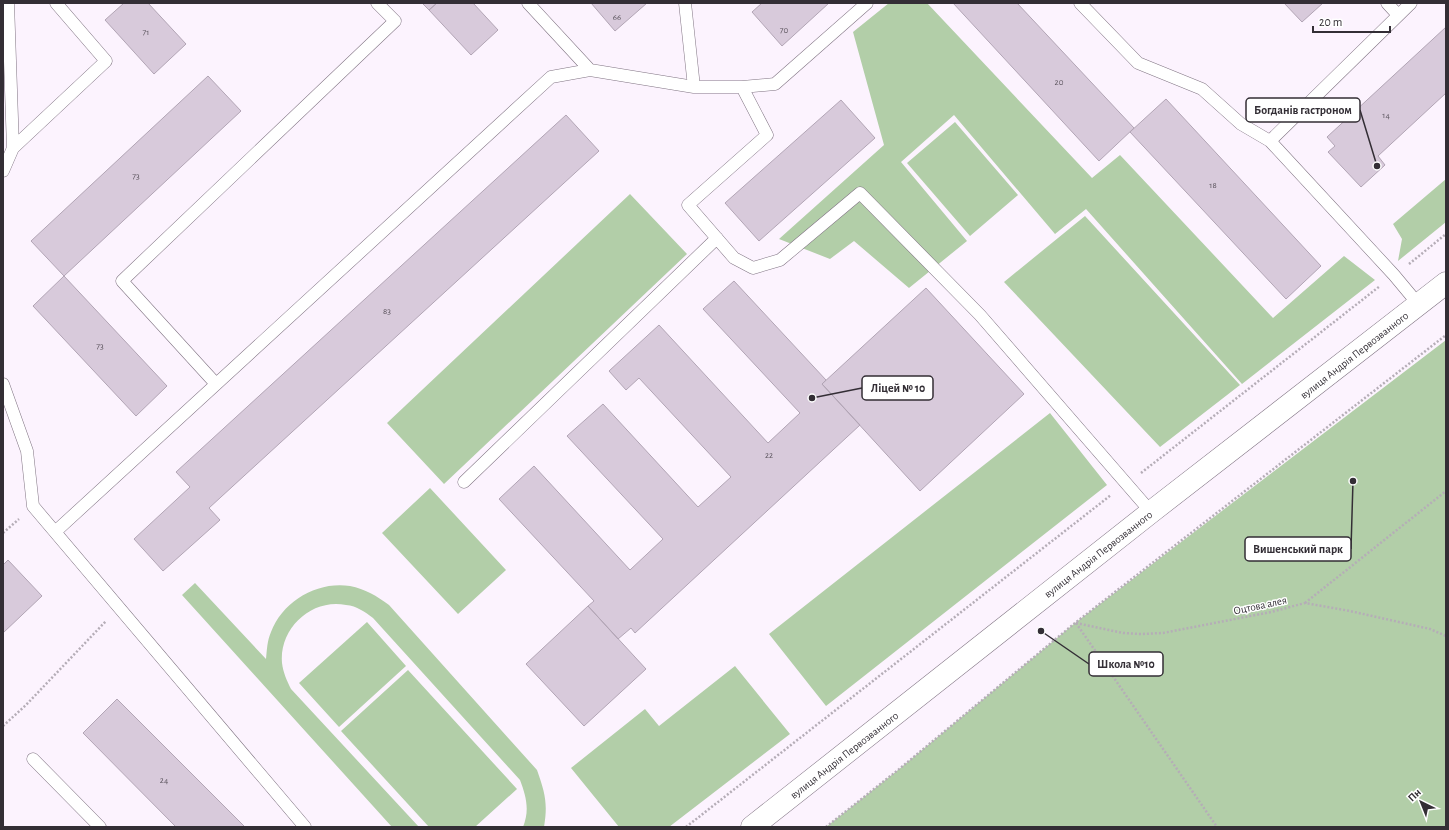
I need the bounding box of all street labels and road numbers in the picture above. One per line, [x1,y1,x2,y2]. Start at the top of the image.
street label: вулиця Андрія Первозванного [1298,310,1410,401]
street label: вулиця Андрія Первозванного [1042,509,1154,600]
street label: Оцтова алея [1232,594,1288,617]
street label: вулиця Андрія Первозванного [788,710,900,801]

